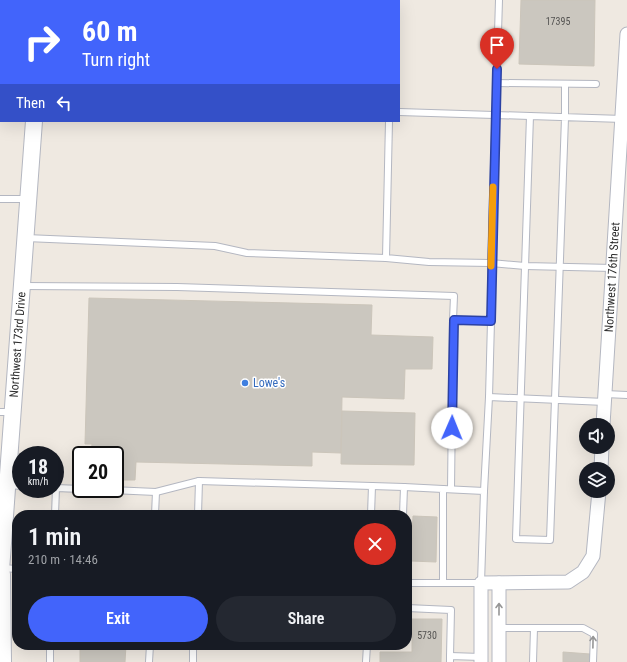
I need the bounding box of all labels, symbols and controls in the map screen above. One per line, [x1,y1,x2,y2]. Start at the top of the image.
text: 60 m [82,15,138,48]
icon: right [16,16,68,68]
house number: 17395 [546,16,570,27]
pin [480,28,514,69]
icon: arrive [486,34,508,56]
text: Turn right [82,49,150,70]
icon: left [53,92,75,114]
text: Then [16,94,45,112]
street label: Northwest 176th Street [602,221,622,333]
street label: Northwest 173rd Drive [7,291,28,398]
place label: Lowe's [253,376,285,390]
marker: Lowe's [240,378,250,388]
position arrow [431,407,473,449]
map controls [579,418,615,498]
button: sound [579,418,615,454]
speed limit sign: 20 [72,446,124,498]
text: 18 [28,455,48,479]
button: layers [579,462,615,498]
text: km/h [28,476,48,487]
text: 1 min [28,523,81,551]
button: close [354,523,396,565]
text: 210 m · 14:46 [28,552,98,567]
button: Exit [28,596,208,642]
button: Share [216,596,396,642]
one-way arrow [495,603,503,616]
house number: 5730 [417,630,437,641]
one-way arrow [590,636,597,649]

